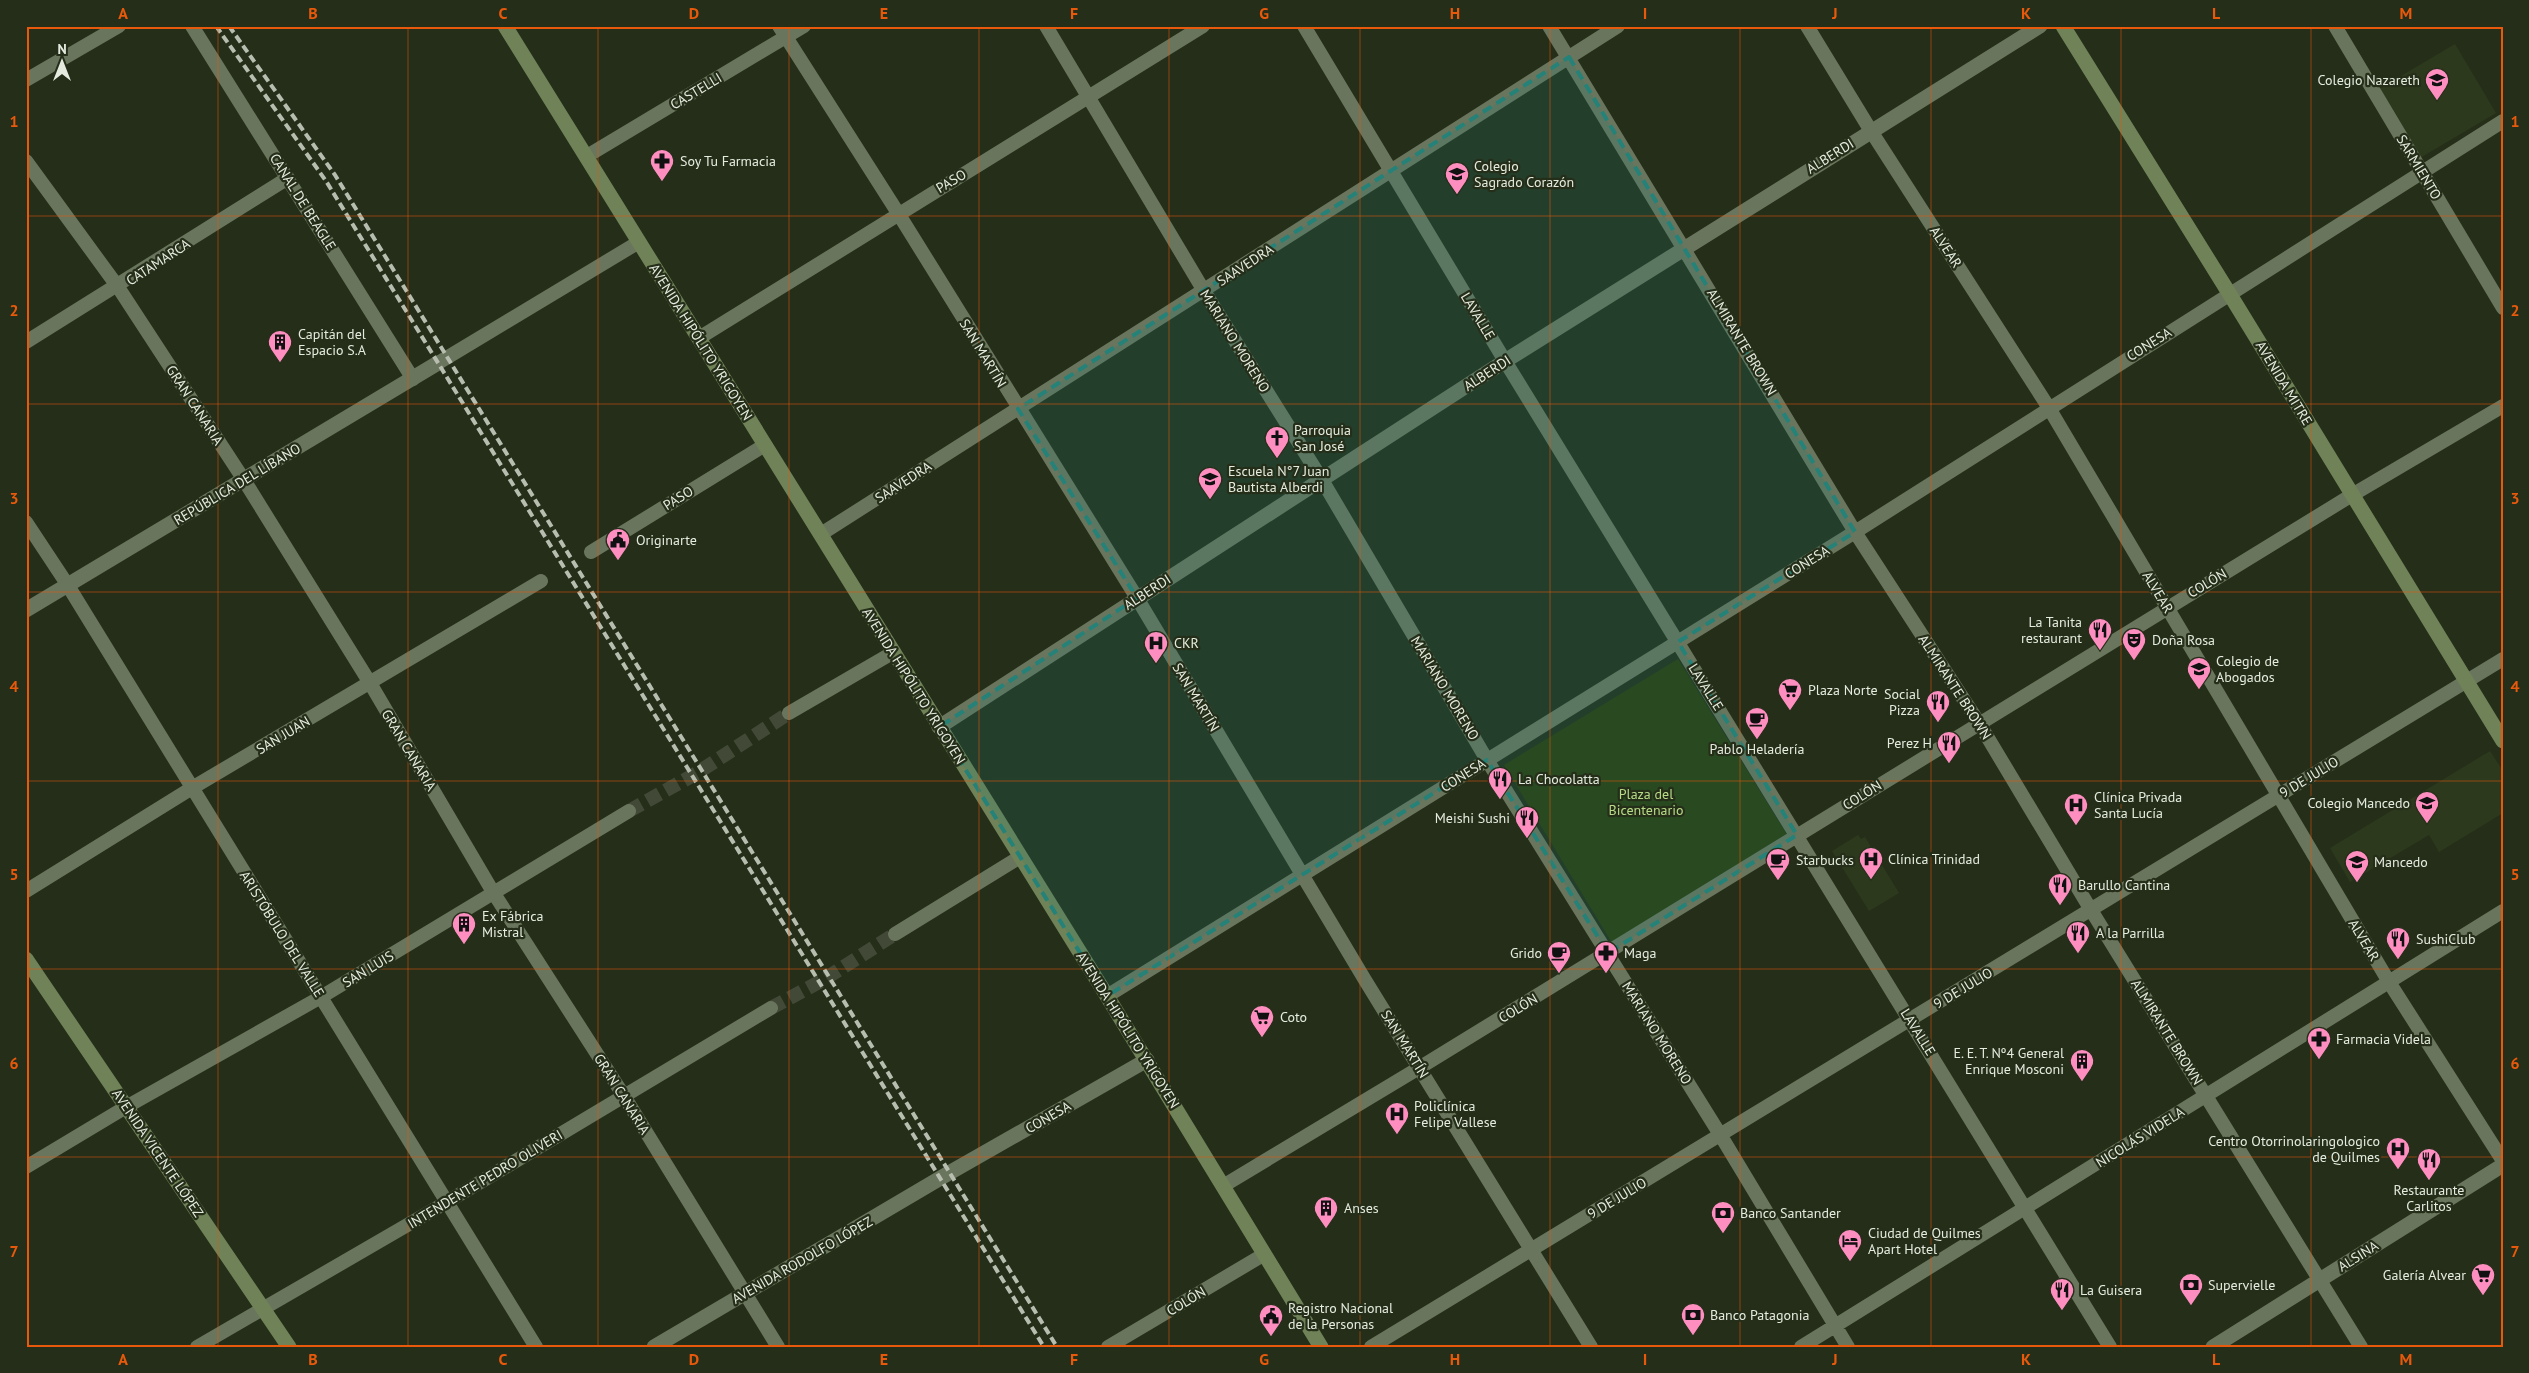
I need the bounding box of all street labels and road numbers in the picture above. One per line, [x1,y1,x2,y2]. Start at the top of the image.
street label: CASTELLI [667,69,725,113]
street label: SARMIENTO [2393,131,2445,203]
street label: ALBERDI [1803,134,1857,178]
street label: CANAL DE BEAGLE [266,150,340,254]
street label: PASO [933,165,969,197]
street label: ALVEAR [1926,223,1966,271]
street label: CATAMARCA [123,234,194,289]
street label: SAAVEDRA [1213,240,1277,290]
street label: AVENIDA HIPÓLITO YRIGOYEN [645,260,757,424]
street label: ALMIRANTE BROWN [1703,285,1781,399]
street label: MARIANO MORENO [1196,286,1274,396]
street label: LAVALLE [1457,289,1499,343]
street label: SAN MARTÍN [956,315,1010,391]
street label: CONESA [2123,323,2176,365]
street label: AVENIDA MITRE [2252,337,2316,429]
street label: ALBERDI [1460,351,1514,395]
street label: GRAN CANARIA [162,362,228,449]
street label: REPÚBLICA DEL LÍBANO [170,439,304,529]
street label: SAAVEDRA [871,457,935,507]
street label: PASO [660,482,696,514]
street label: CONESA [1781,541,1834,583]
street label: COLÓN [2184,564,2230,602]
street label: ALVEAR [2138,568,2178,616]
street label: ALBERDI [1120,570,1174,614]
street label: AVENIDA HIPÓLITO YRIGOYEN [858,604,970,768]
street label: ALMIRANTE BROWN [1914,631,1996,743]
street label: MARIANO MORENO [1407,633,1483,743]
street label: SAN MARTÍN [1169,659,1223,735]
street label: LAVALLE [1684,660,1728,714]
street label: GRAN CANARIA [378,706,441,795]
street label: SAN JUAN [253,712,313,758]
street label: 9 DE JULIO [2276,752,2342,802]
street label: CONESA [1437,754,1490,796]
street label: COLÓN [1839,776,1885,814]
street label: ARISTÓBULO DEL VALLE [236,867,328,1001]
street label: ALVEAR [2344,916,2384,964]
street label: SAN LUIS [339,947,397,991]
street label: AVENIDA HIPÓLITO YRIGOYEN [1072,948,1184,1112]
street label: 9 DE JULIO [1930,963,1996,1013]
street label: ALMIRANTE BROWN [2127,976,2207,1088]
street label: MARIANO MORENO [1618,978,1696,1088]
street label: COLÓN [1495,989,1541,1027]
street label: LAVALLE [1896,1005,1940,1059]
street label: SAN MARTÍN [1377,1007,1433,1081]
street label: GRAN CANARIA [590,1050,654,1138]
street label: AVENIDA VICENTE LÓPEZ [108,1085,208,1221]
street label: CONESA [1022,1096,1075,1137]
street label: NICOLÁS VIDELA [2092,1102,2188,1171]
street label: INTENDENTE PEDRO OLIVERI [404,1126,566,1232]
street label: 9 DE JULIO [1584,1173,1650,1223]
street label: AVENIDA RODOLFO LÓPEZ [729,1212,876,1308]
street label: ALSINA [2334,1236,2382,1275]
street label: COLÓN [1163,1282,1209,1320]

